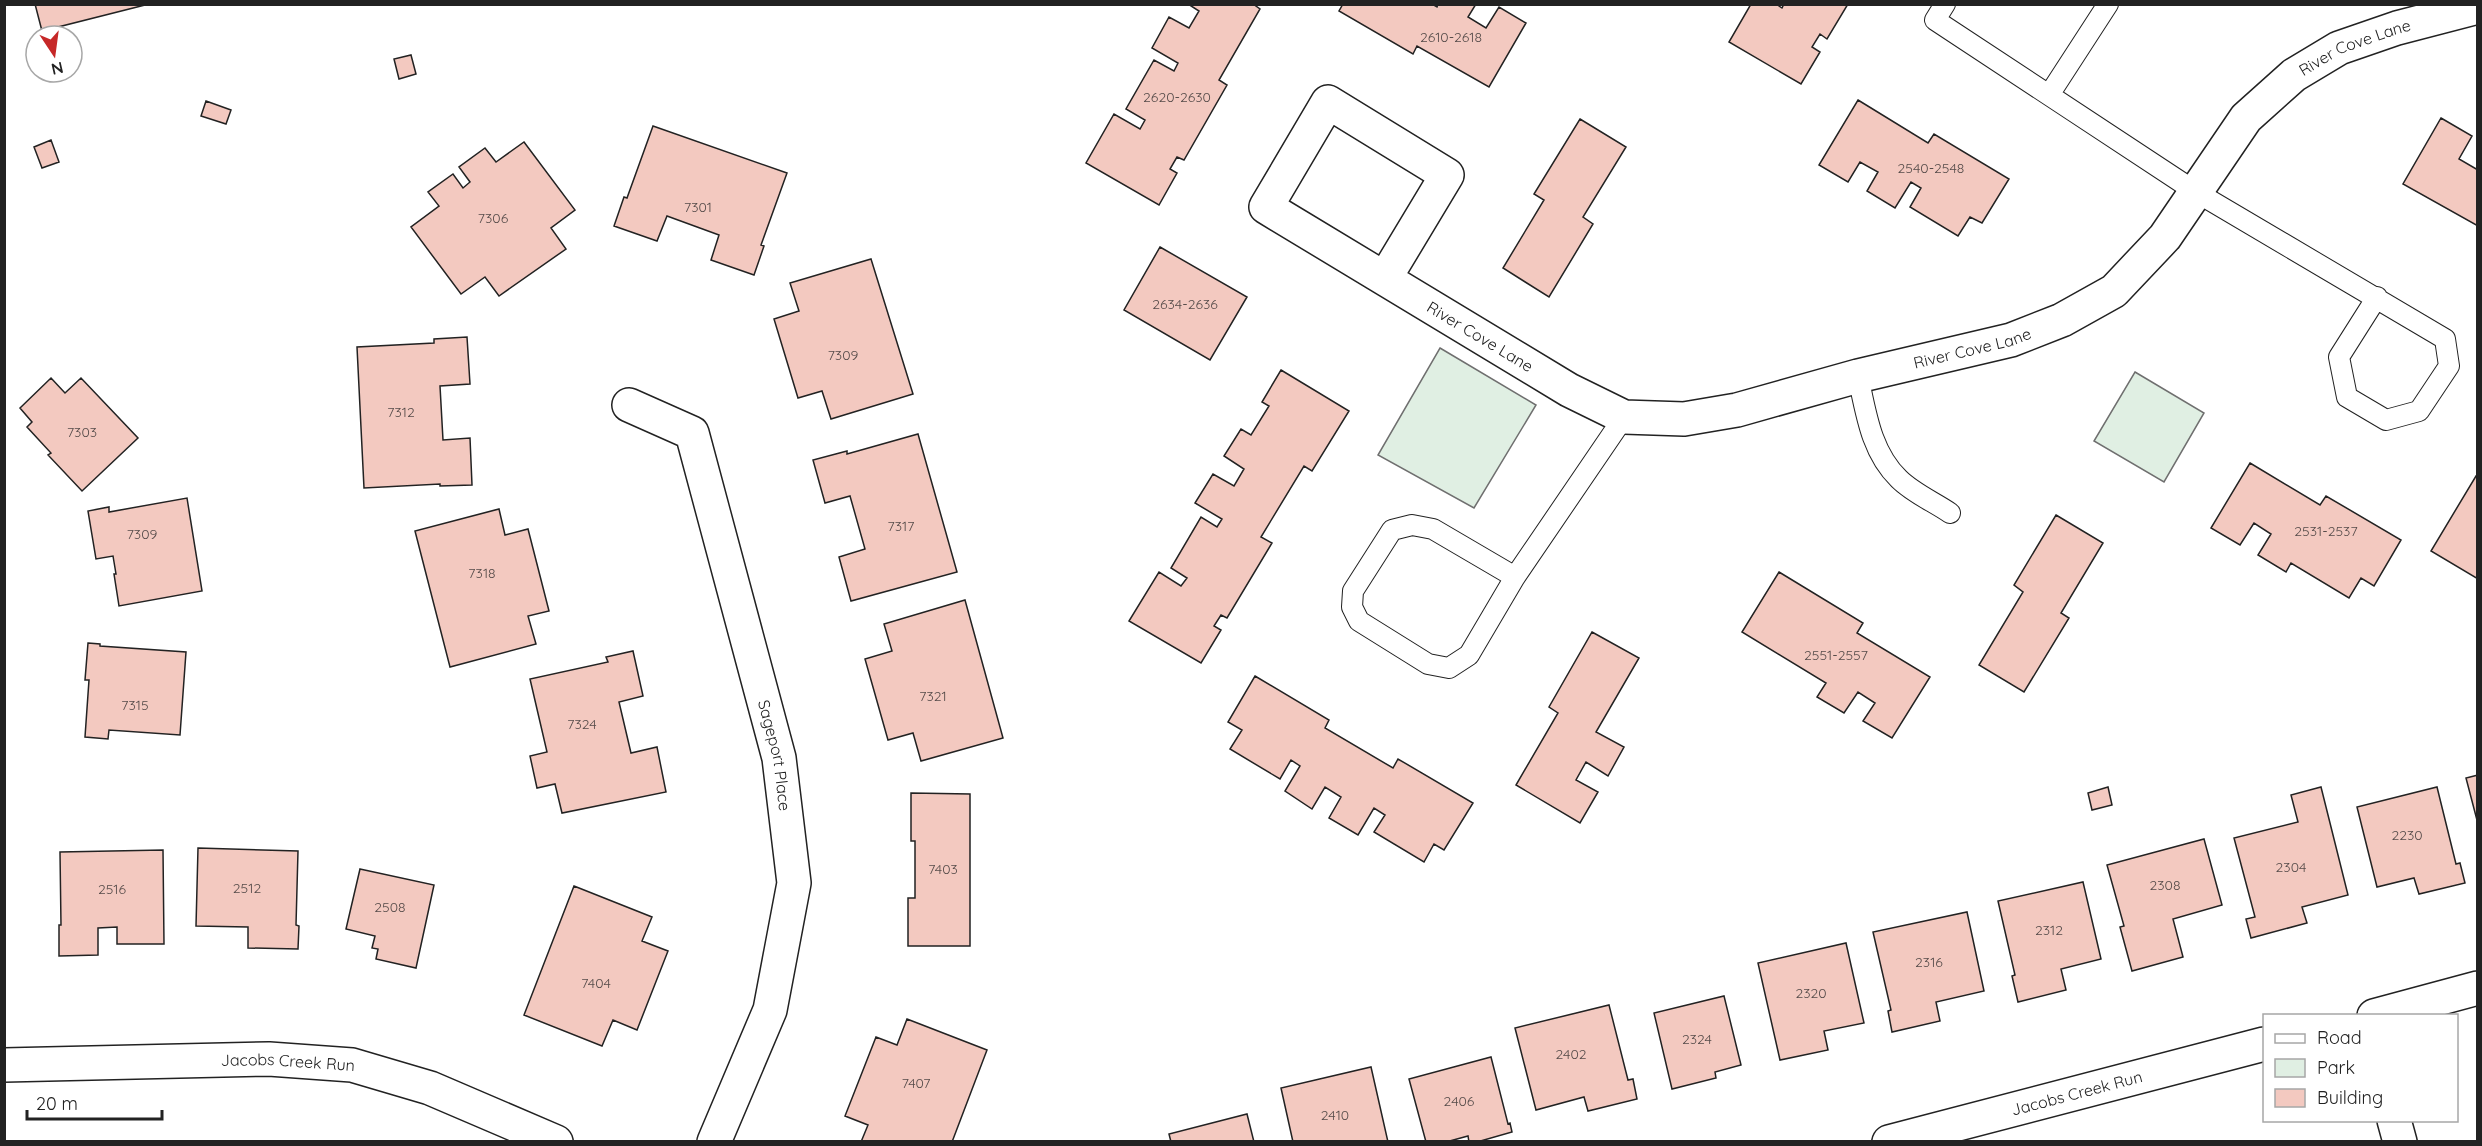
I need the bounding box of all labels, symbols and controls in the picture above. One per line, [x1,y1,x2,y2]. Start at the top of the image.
street label: River Cove Lane [2295,15,2413,80]
north arrow [24,24,84,84]
house number: 2610-2618 [1420,28,1482,46]
text: N [49,58,65,80]
house number: 2620-2630 [1143,88,1211,106]
house number: 2540-2548 [1898,159,1964,177]
house number: 7301 [684,198,712,216]
house number: 7306 [478,209,509,227]
house number: 2634-2636 [1152,295,1218,313]
street label: River Cove Lane [1423,297,1537,376]
street label: River Cove Lane [1911,323,2034,373]
house number: 7309 [828,346,859,364]
house number: 7312 [387,403,415,421]
house number: 7303 [67,423,97,441]
house number: 7317 [888,517,914,535]
house number: 2531-2537 [2294,522,2358,540]
house number: 7309 [127,525,158,543]
house number: 7318 [468,564,496,582]
house number: 2551-2557 [1804,646,1868,664]
house number: 7321 [919,687,947,705]
house number: 7315 [121,696,149,714]
street label: Sageport Place [754,698,795,812]
house number: 7324 [567,715,597,733]
house number: 2230 [2391,826,2423,844]
house number: 2304 [2276,858,2306,876]
house number: 7403 [928,860,958,878]
house number: 2308 [2150,876,2180,894]
house number: 2512 [233,879,261,897]
house number: 2516 [98,880,127,898]
house number: 2508 [374,898,406,916]
house number: 2312 [2035,921,2063,939]
house number: 2316 [1915,953,1943,971]
house number: 7404 [581,974,611,992]
house number: 2320 [1795,984,1827,1002]
legend [2263,1014,2458,1122]
text: Road [2317,1026,2362,1049]
house number: 2324 [1682,1030,1712,1048]
house number: 2402 [1555,1045,1587,1063]
street label: Jacobs Creek Run [220,1049,356,1075]
text: Park [2317,1056,2355,1079]
street label: Jacobs Creek Run [2009,1066,2144,1120]
house number: 7407 [902,1074,930,1092]
scale bar [27,1083,162,1121]
text: Building [2317,1086,2383,1109]
text: 20 m [36,1092,78,1115]
house number: 2406 [1444,1092,1475,1110]
house number: 2410 [1321,1106,1349,1124]

